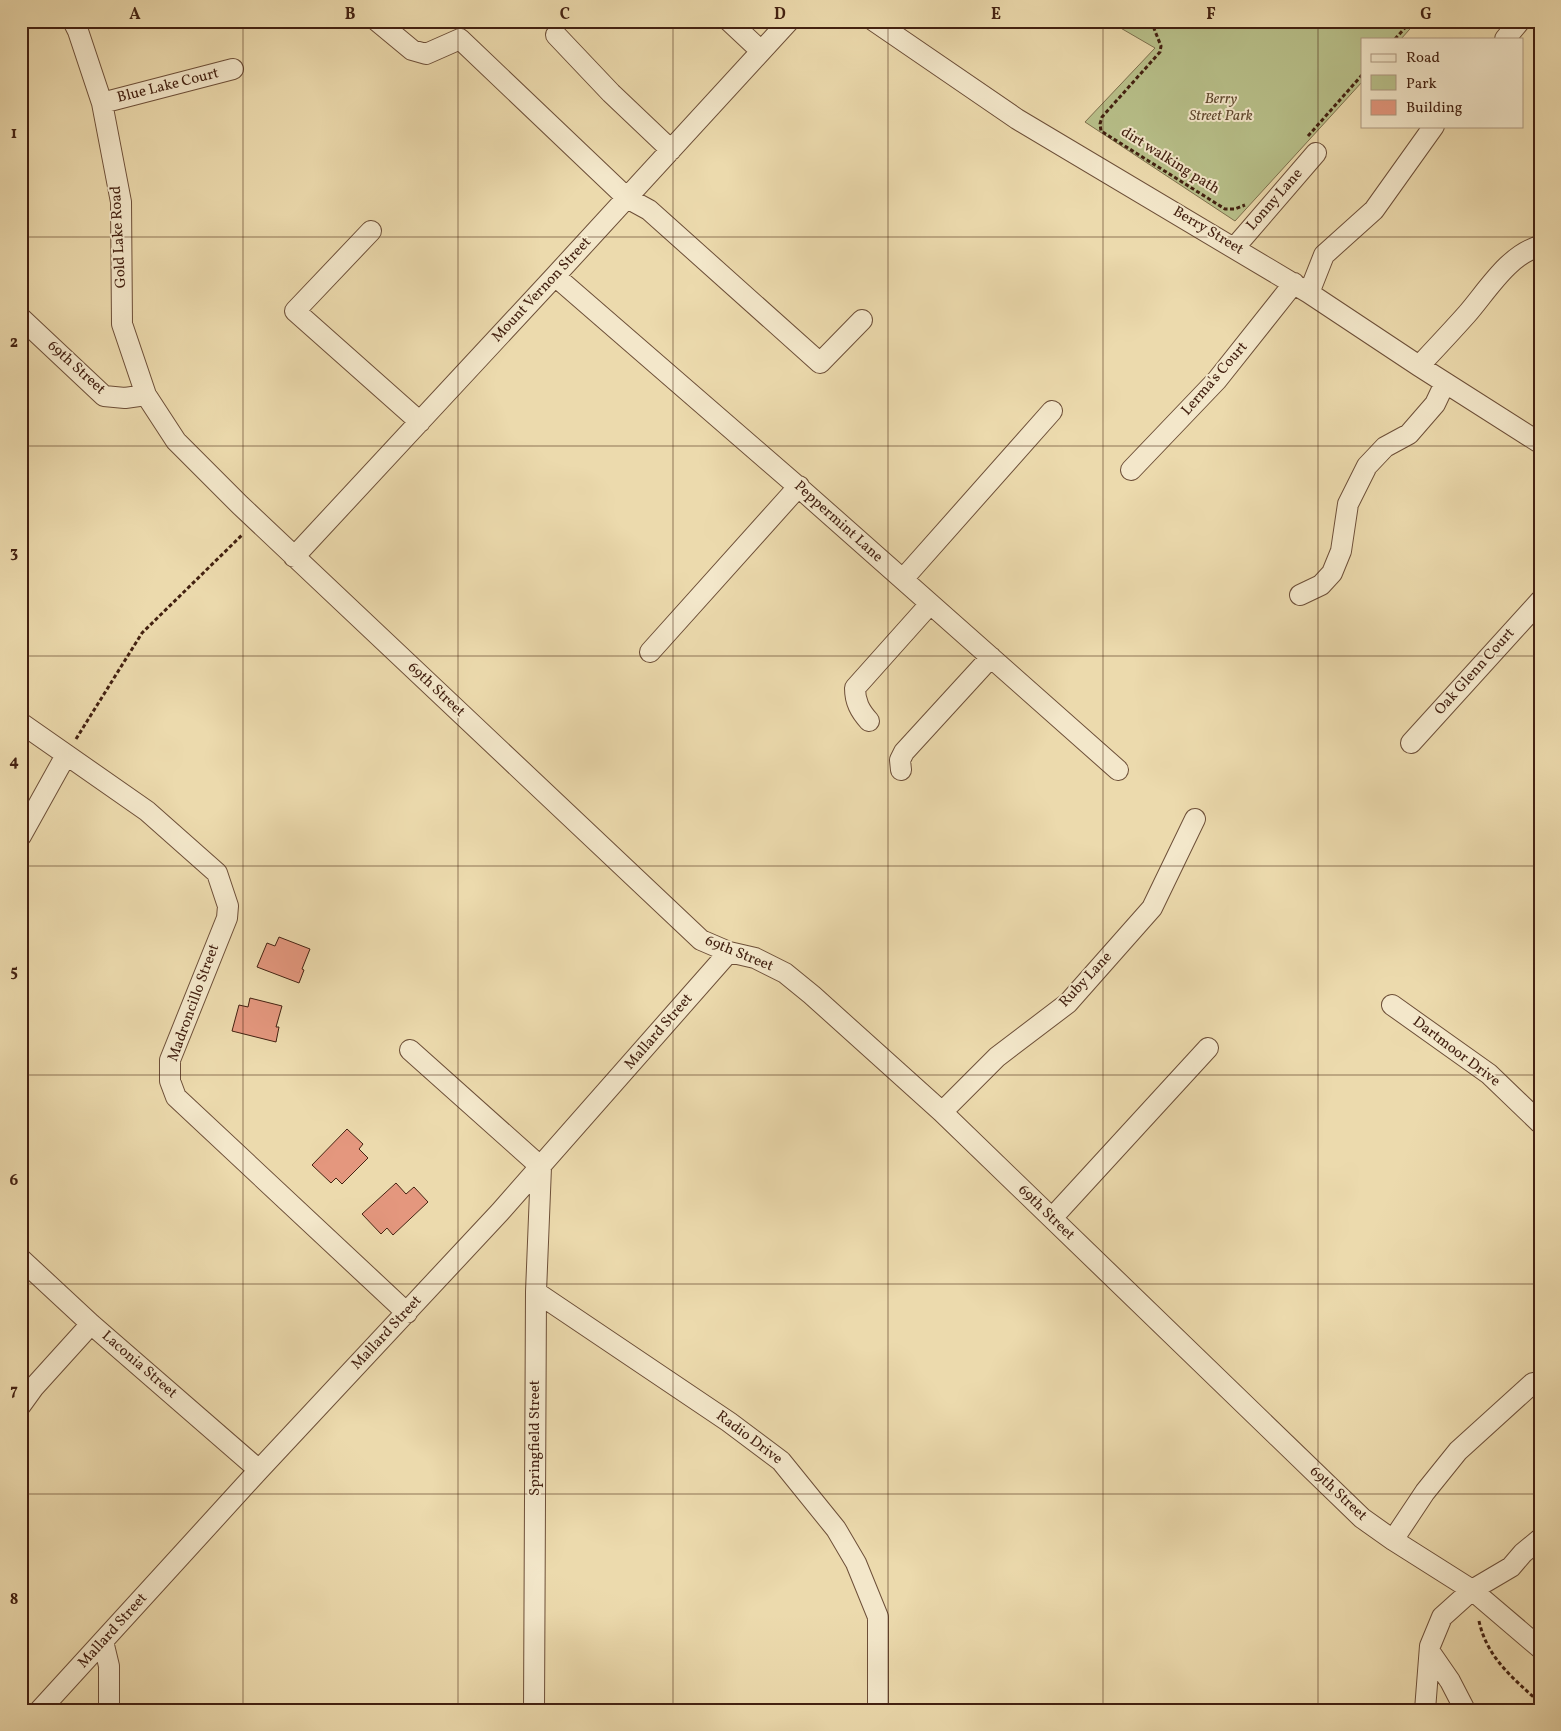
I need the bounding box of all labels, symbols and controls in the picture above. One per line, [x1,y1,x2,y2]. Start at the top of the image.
text: A [129,4,141,26]
text: B [345,4,356,26]
text: C [560,4,570,26]
text: D [774,4,786,26]
text: E [991,4,1001,26]
text: F [1206,4,1216,26]
text: G [1420,4,1432,26]
legend [1361,38,1524,128]
text: Road [1406,48,1440,69]
street label: Blue Lake Court [115,63,221,109]
text: Park [1406,74,1437,95]
park label: Berry Street Park [1189,89,1253,127]
text: Building [1406,98,1463,119]
street label: dirt walking path [1117,122,1224,200]
text: 1 [11,123,17,145]
street label: Lonny Lane [1242,164,1308,236]
street label: Gold Lake Road [106,185,132,289]
street label: Berry Street [1169,202,1247,260]
street label: Mount Vernon Street [487,233,597,347]
text: 2 [10,332,18,354]
street label: 69th Street [42,336,110,400]
street label: Lerma's Court [1177,338,1253,420]
street label: Peppermint Lane [789,476,887,568]
text: 3 [10,542,18,564]
street label: Oak Glenn Court [1430,624,1520,720]
street label: 69th Street [403,658,469,722]
text: 4 [9,751,19,773]
street label: 69th Street [702,931,776,977]
street label: Madroncillo Street [163,941,225,1065]
street label: Ruby Lane [1055,947,1117,1013]
text: 5 [10,961,18,983]
street label: Mallard Street [620,989,698,1075]
street label: Dartmoor Drive [1408,1012,1504,1092]
text: 6 [10,1170,19,1192]
street label: 69th Street [1013,1180,1079,1246]
street label: Mallard Street [347,1291,427,1375]
street label: Laconia Street [97,1326,181,1404]
text: 7 [10,1380,18,1402]
street label: Springfield Street [525,1380,546,1496]
street label: Radio Drive [711,1406,787,1470]
street label: 69th Street [1305,1462,1371,1526]
text: 8 [10,1589,18,1611]
street label: Mallard Street [73,1589,153,1673]

